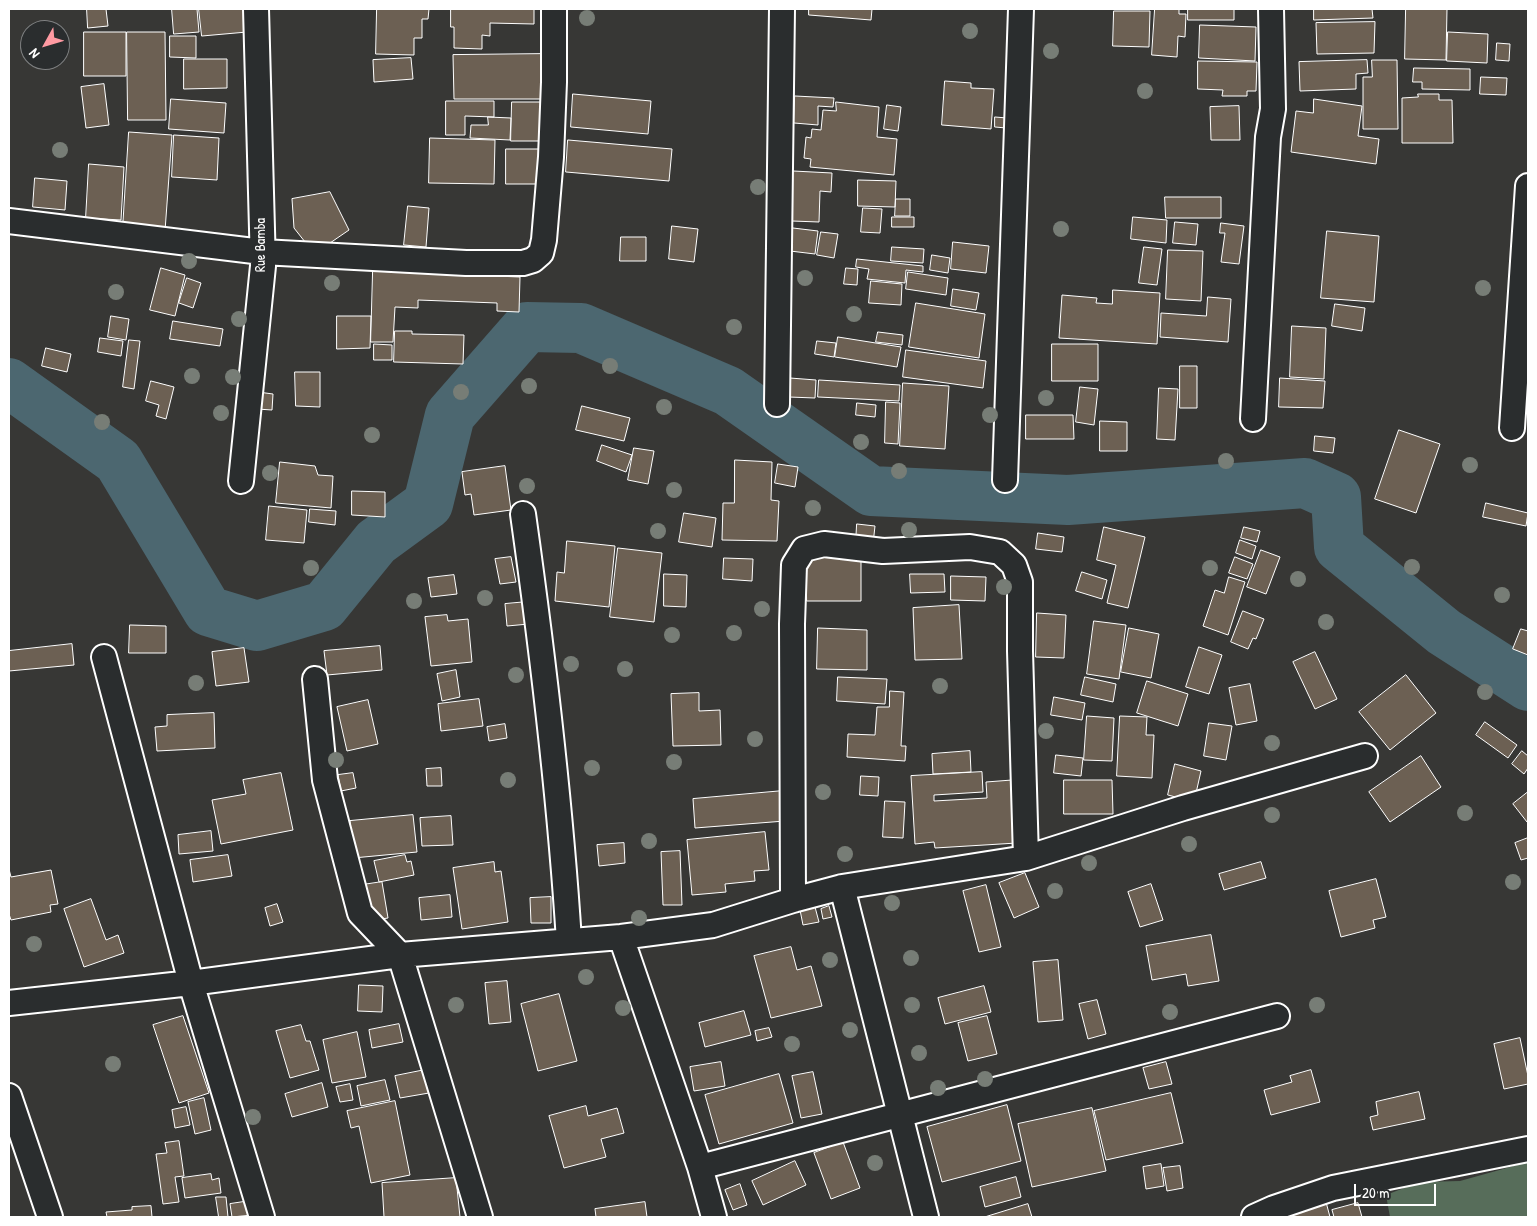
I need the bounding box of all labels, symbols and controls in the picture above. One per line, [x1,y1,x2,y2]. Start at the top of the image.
north arrow [20,20,70,70]
text: N [24,45,43,63]
street label: Rue Bamba [253,218,269,272]
scale bar [1357,1174,1440,1206]
text: 20 m [1362,1182,1389,1203]

